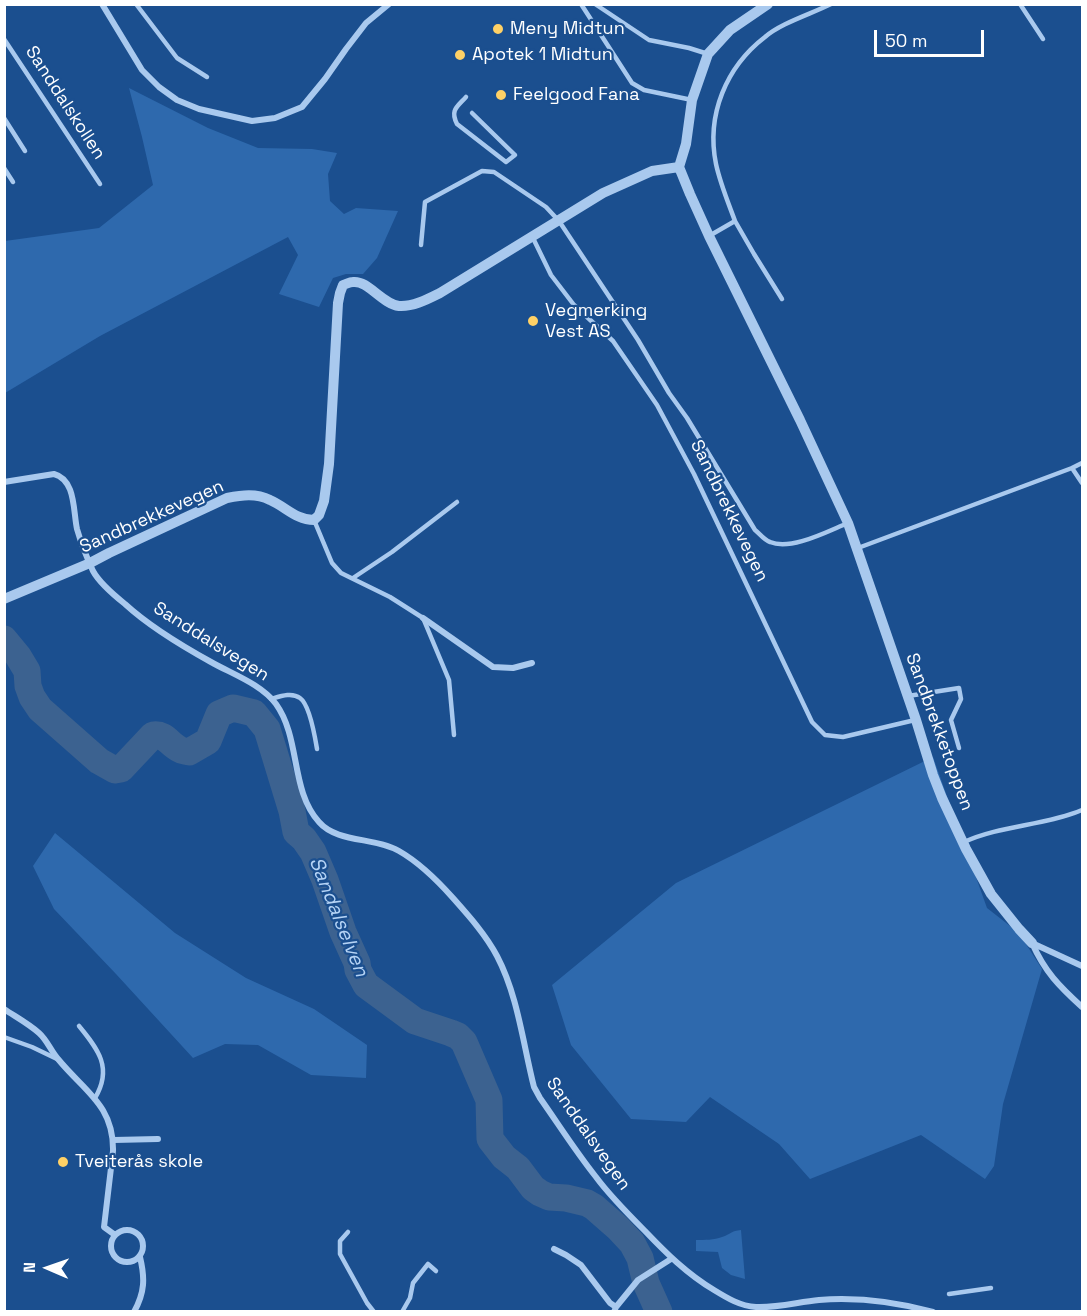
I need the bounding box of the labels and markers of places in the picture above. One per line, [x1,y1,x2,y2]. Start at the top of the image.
place label: Meny Midtun [510,18,625,40]
marker: Meny Midtun [491,22,505,36]
place label: Apotek 1 Midtun [472,44,613,66]
marker: Apotek 1 Midtun [453,48,467,62]
place label: Feelgood Fana [513,84,640,106]
marker: Feelgood Fana [494,88,508,102]
place label: Vegmerking Vest AS [545,300,647,342]
marker: Vegmerking Vest AS [526,314,540,328]
place label: Tveiterås skole [75,1151,203,1173]
marker: Tveiterås skole [56,1155,70,1169]

